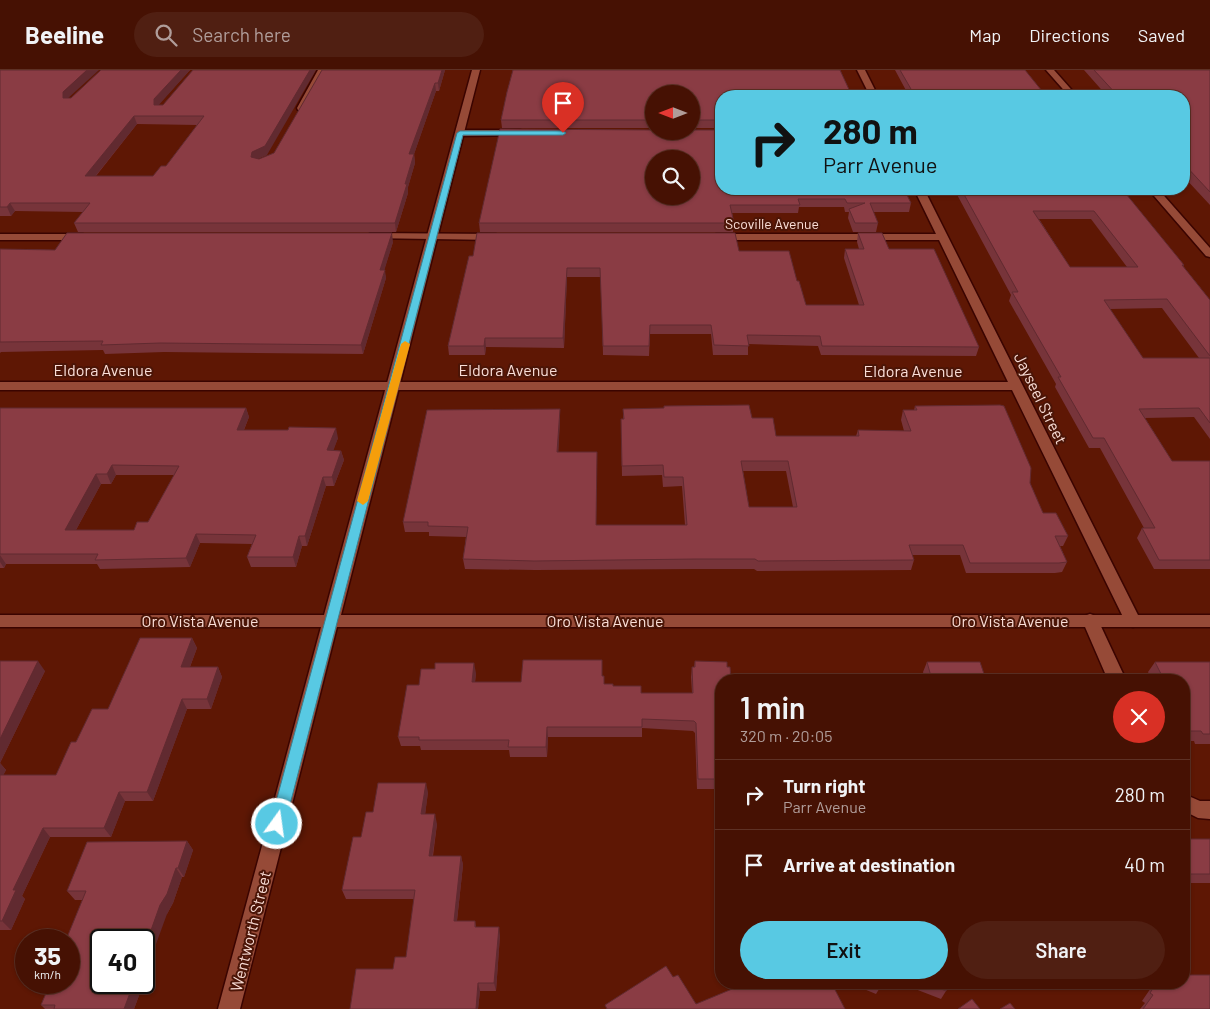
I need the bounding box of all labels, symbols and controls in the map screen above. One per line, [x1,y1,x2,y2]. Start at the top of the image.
search box [134,12,484,57]
text: Beeline [25,20,104,49]
icon: search [152,21,180,49]
text: Search here [192,23,291,46]
text: Map [969,24,1001,46]
text: Directions [1029,24,1110,46]
text: Saved [1138,24,1185,46]
pin [542,82,584,133]
north arrow [645,85,700,140]
map controls [645,85,700,205]
icon: arrive [549,89,577,117]
text: 280 m [823,109,918,151]
icon: right [740,110,805,175]
button: search [645,150,700,205]
text: Parr Avenue [823,151,938,177]
street label: Scoville Avenue [725,215,819,232]
street label: Jayseel Street [1011,349,1071,447]
street label: Eldora Avenue [54,360,152,379]
street label: Eldora Avenue [459,360,557,379]
street label: Eldora Avenue [864,361,962,380]
street label: Oro Vista Avenue [142,611,258,630]
street label: Oro Vista Avenue [547,611,663,630]
street label: Oro Vista Avenue [952,611,1068,630]
text: 1 min [740,689,805,725]
button: close [1113,691,1165,743]
text: 320 m · 20:05 [740,726,832,745]
text: Turn right [783,774,865,797]
icon: right [740,781,768,809]
text: 280 m [1115,783,1165,806]
position arrow [250,797,302,849]
text: Parr Avenue [783,797,866,816]
icon: arrive [740,851,768,879]
text: Arrive at destination [783,853,955,876]
text: 40 m [1124,853,1165,876]
street label: Wentworth Street [226,869,274,993]
button: Exit [740,921,948,979]
button: Share [958,921,1165,979]
speed limit sign: 40 [90,929,155,994]
text: 35 [34,940,61,970]
text: km/h [34,967,61,981]

